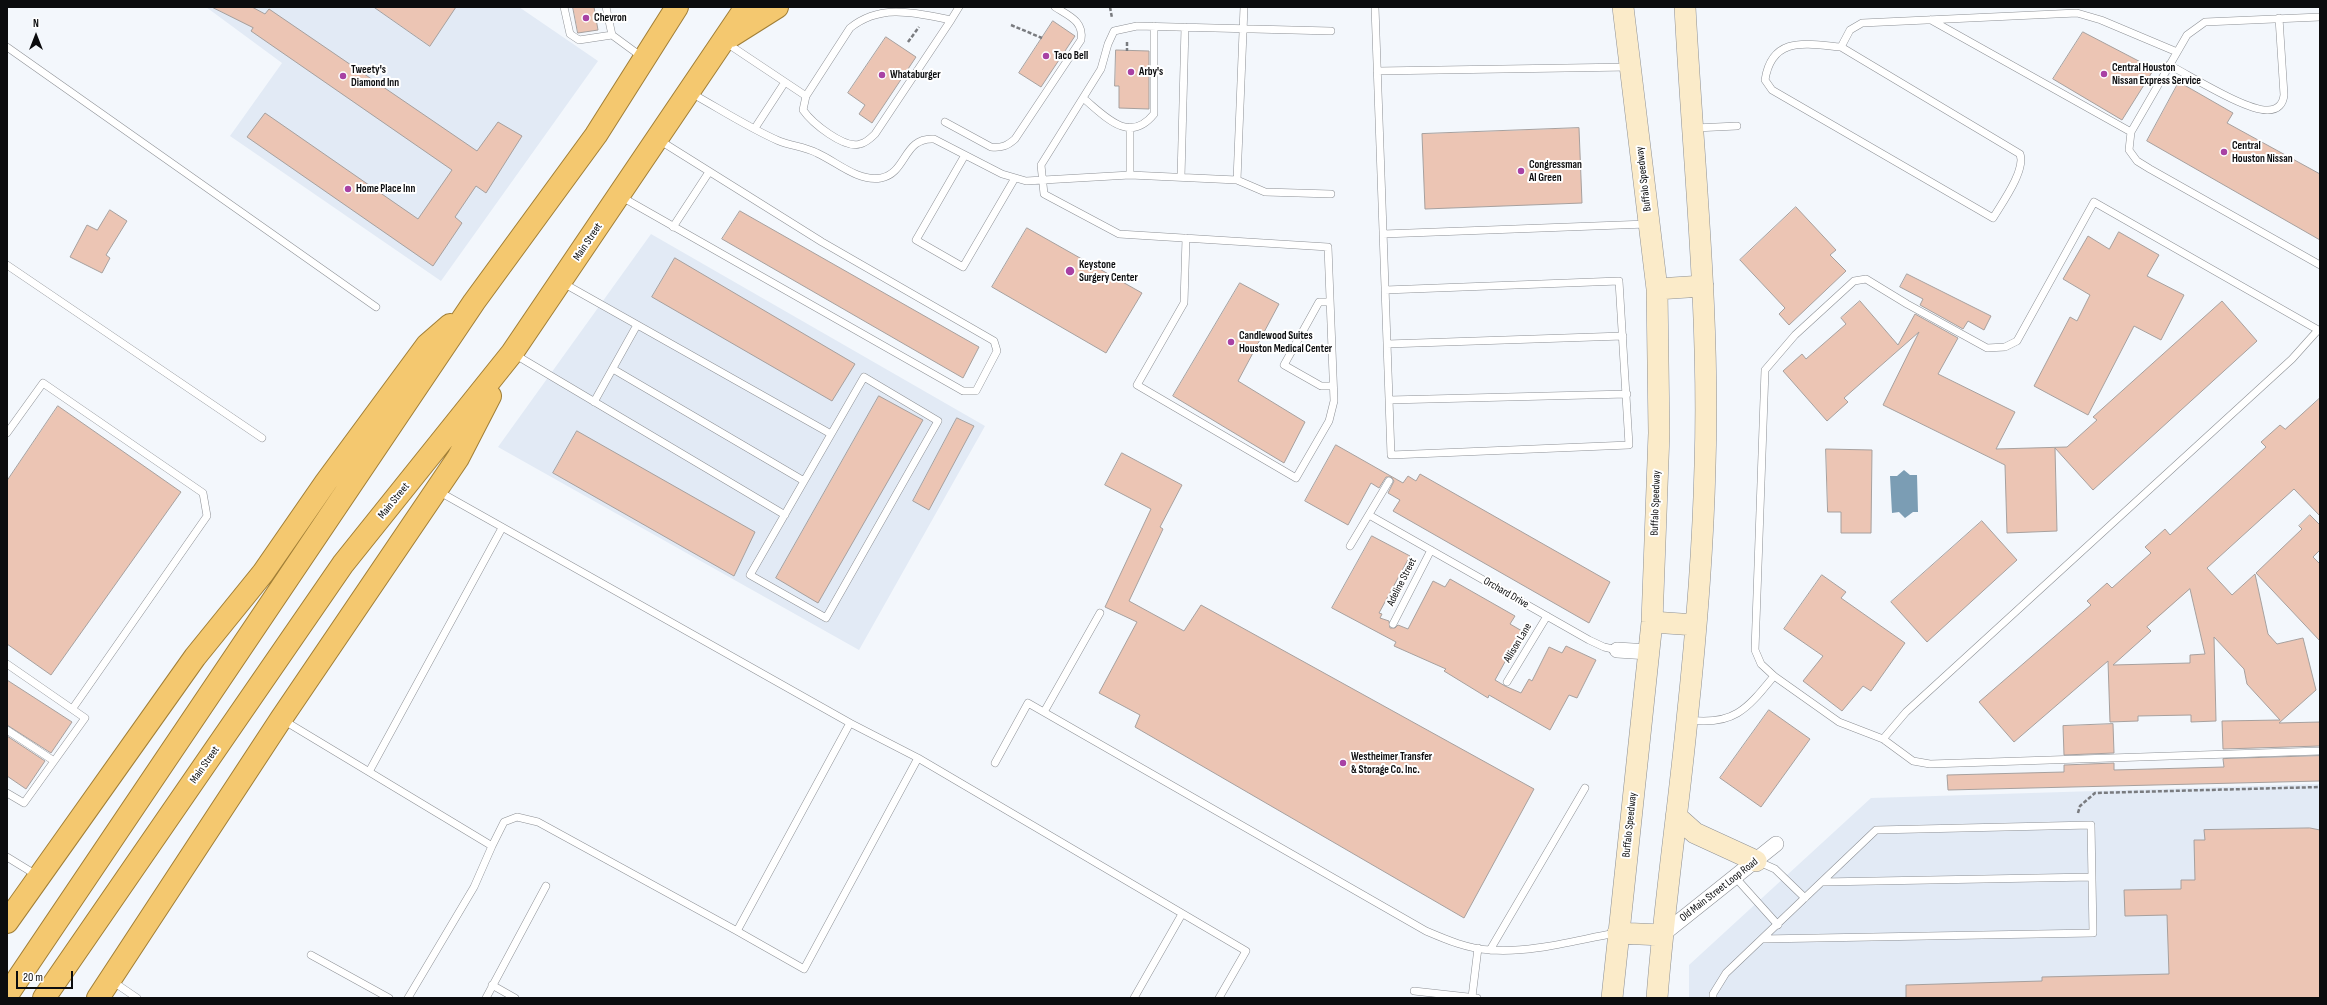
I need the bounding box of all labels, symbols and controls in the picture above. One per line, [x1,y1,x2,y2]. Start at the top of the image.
place label: Chevron [594,11,627,25]
marker: Chevron [581,13,591,23]
north arrow [16,16,56,56]
text: N [33,17,39,30]
place label: Taco Bell [1054,49,1088,63]
marker: Taco Bell [1041,51,1051,61]
place label: Central Houston Nissan Express Service [2112,61,2201,87]
place label: Tweety's Diamond Inn [351,63,399,89]
place label: Arby's [1139,65,1163,79]
marker: Arby's [1126,67,1136,77]
place label: Whataburger [890,68,941,82]
marker: Central Houston Nissan Express Service [2099,69,2109,79]
marker: Whataburger [877,70,887,80]
marker: Tweety's Diamond Inn [338,71,348,81]
place label: Central Houston Nissan [2232,139,2293,165]
street label: Buffalo Speedway [1633,146,1655,212]
marker: Central Houston Nissan [2219,147,2229,157]
place label: Congressman Al Green [1529,158,1582,184]
marker: Congressman Al Green [1516,166,1526,176]
place label: Home Place Inn [356,182,415,196]
marker: Home Place Inn [343,184,353,194]
street label: Main Street [571,221,605,263]
place label: Keystone Surgery Center [1079,258,1138,284]
marker: Keystone Surgery Center [1064,265,1076,277]
place label: Candlewood Suites Houston Medical Center [1239,329,1332,355]
marker: Candlewood Suites Houston Medical Center [1226,337,1236,347]
street label: Buffalo Speedway [1648,470,1664,536]
street label: Main Street [376,480,412,522]
street label: Adeline Street [1384,556,1420,608]
street label: Orchard Drive [1481,575,1531,611]
street label: Allison Lane [1501,621,1535,665]
street label: Main Street [187,744,223,786]
place label: Westheimer Transfer & Storage Co. Inc. [1351,750,1432,776]
marker: Westheimer Transfer & Storage Co. Inc. [1338,758,1348,768]
street label: Buffalo Speedway [1620,792,1640,858]
street label: Old Main Street Loop Road [1677,855,1761,925]
scale bar [18,963,75,989]
text: 20 m [23,970,43,985]

